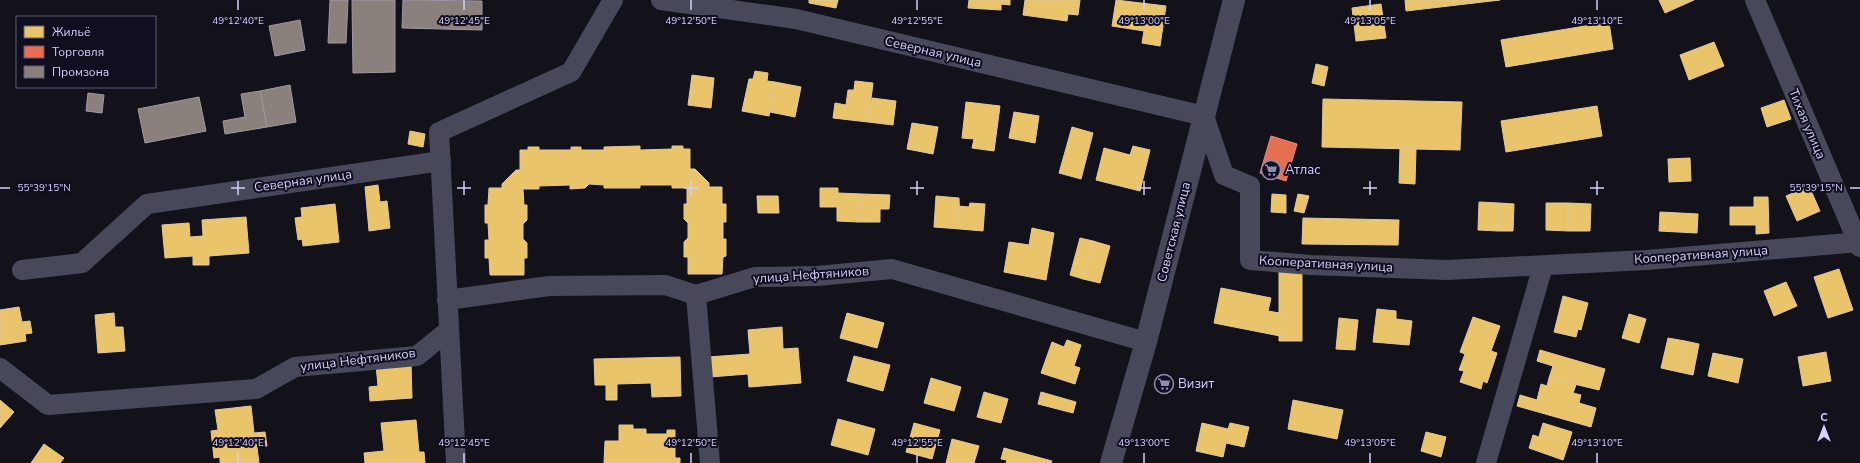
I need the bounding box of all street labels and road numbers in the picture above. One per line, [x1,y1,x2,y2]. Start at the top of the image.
street label: Северная улица [883,32,983,72]
street label: Тихая улица [1784,86,1830,162]
street label: Северная улица [253,165,353,197]
street label: Советская улица [1153,180,1195,284]
street label: Кооперативная улица [1634,241,1768,269]
street label: Кооперативная улица [1259,252,1393,276]
street label: улица Нефтяников [752,262,870,288]
street label: улица Нефтяников [299,344,417,376]

